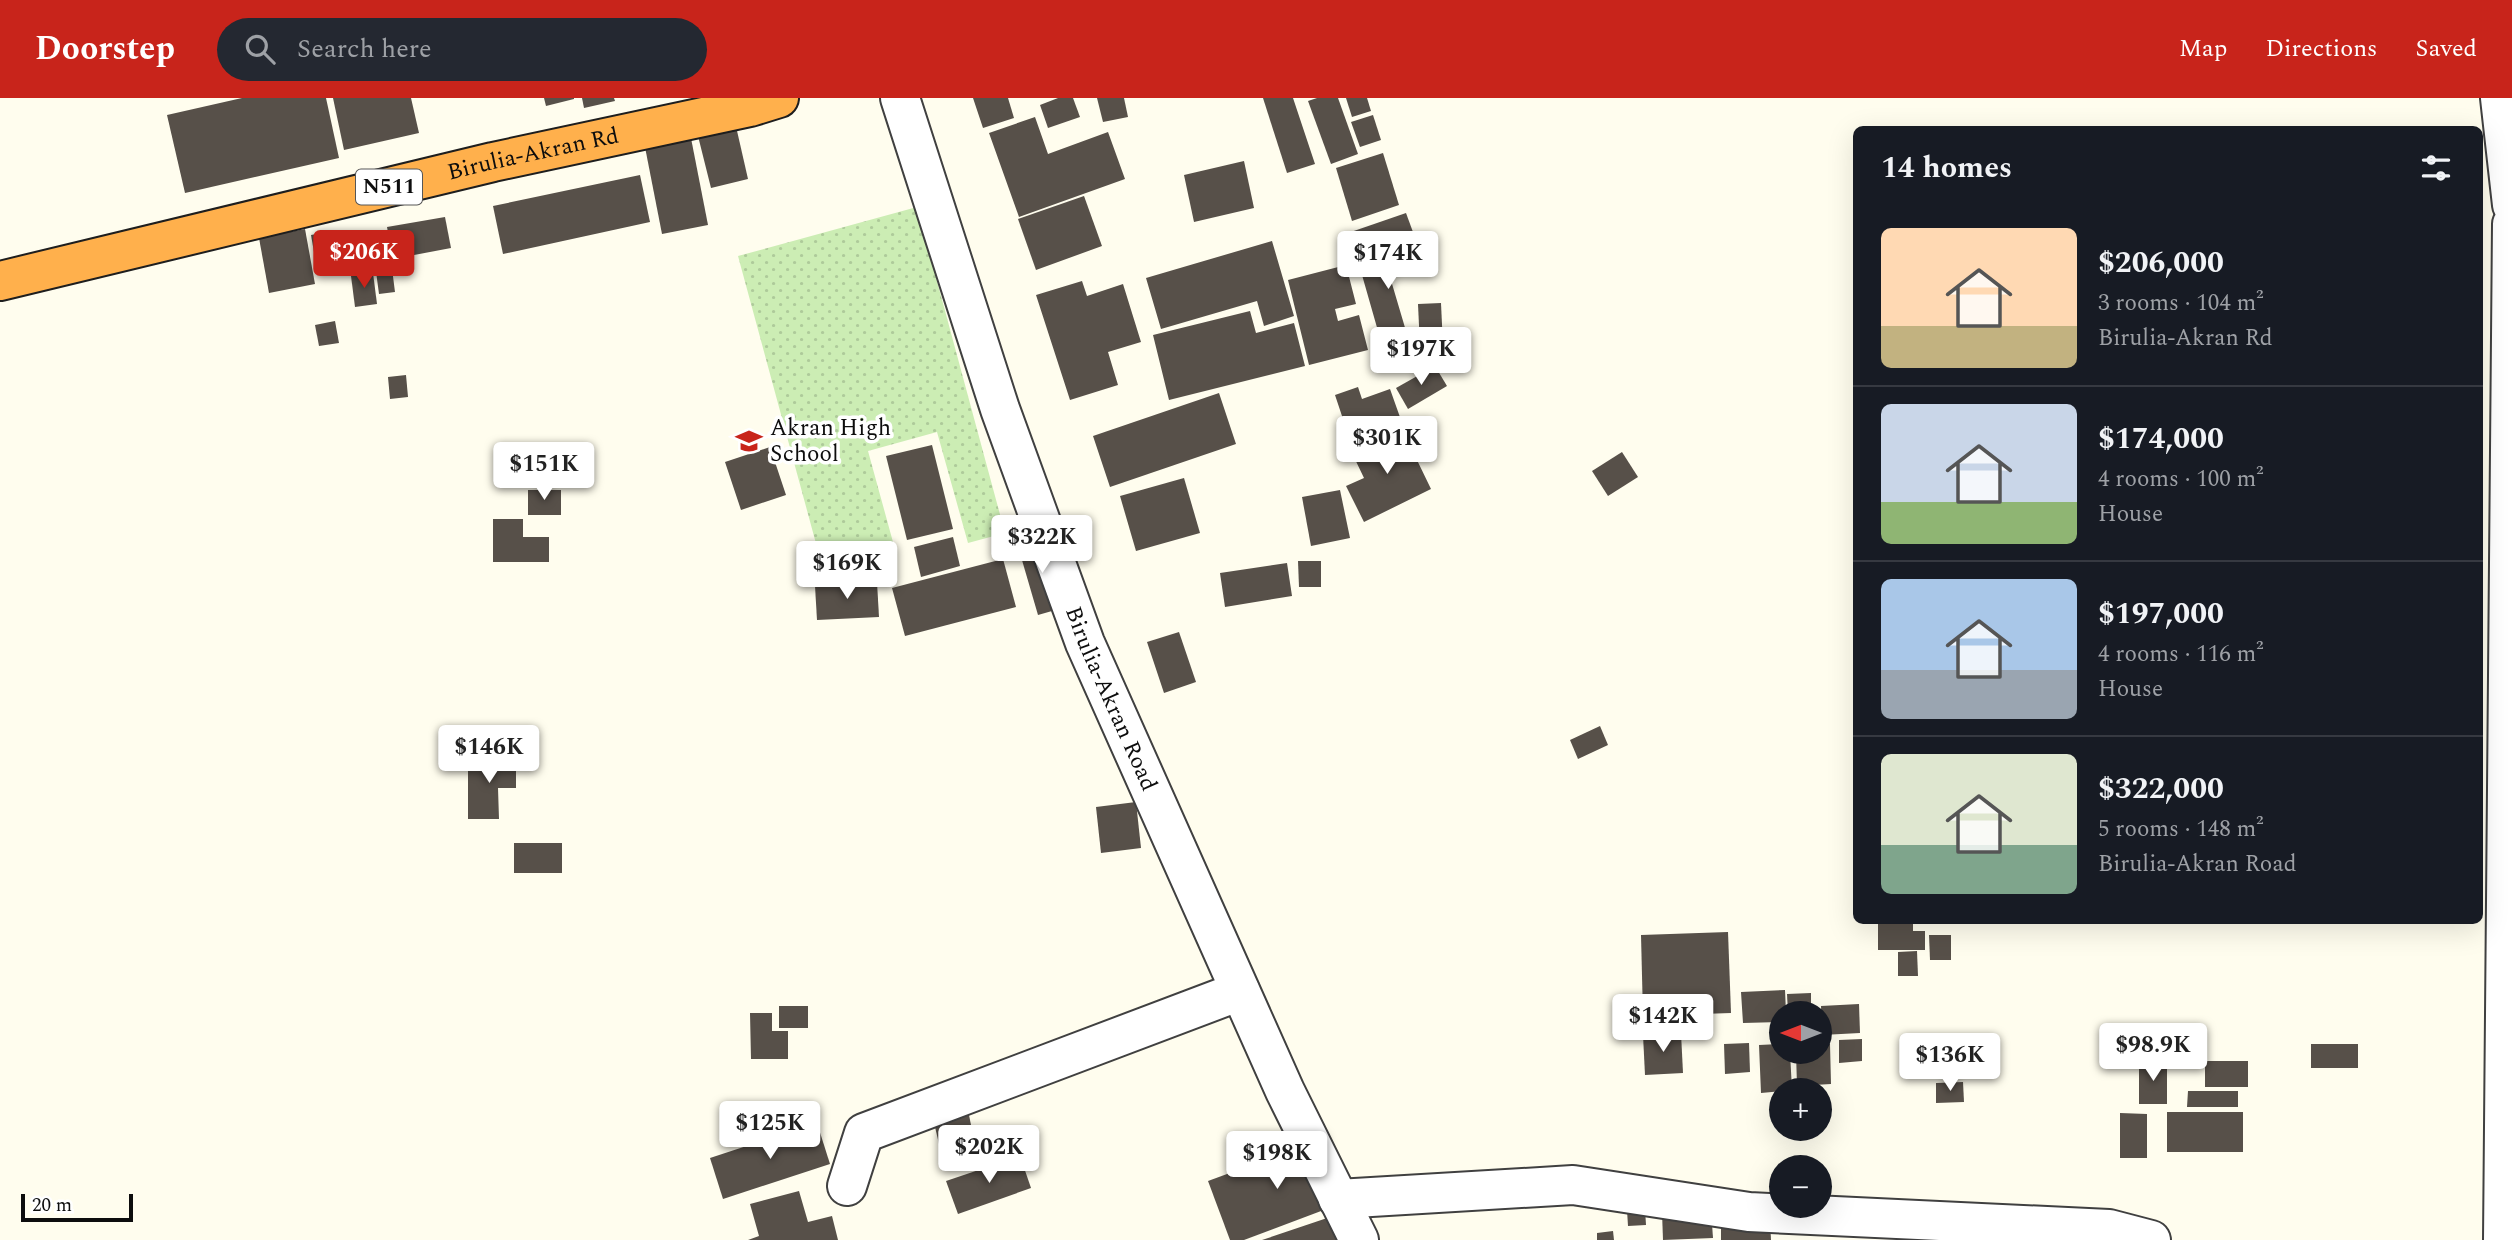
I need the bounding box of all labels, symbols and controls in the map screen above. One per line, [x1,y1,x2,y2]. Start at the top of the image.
search box [217,18,707,81]
text: Doorstep [35,24,175,74]
text: Search here [297,29,432,69]
icon: search [241,30,279,68]
text: Map [2179,31,2227,67]
text: Directions [2265,31,2377,67]
text: Saved [2415,31,2477,67]
street label: Birulia-Akran Rd [444,118,622,190]
text: 14 homes [1881,145,2012,191]
icon: filters [2417,149,2455,187]
road number: N511 [356,170,422,204]
pin: $206K [315,230,413,290]
pin: $174K [1339,232,1437,291]
text: $206K [329,235,399,270]
text: $174K [1353,236,1423,271]
text: $206,000 [2098,240,2224,286]
icon: home [1937,256,2021,340]
text: 3 rooms · 104 m² [2098,286,2264,321]
text: Birulia-Akran Rd [2098,321,2273,356]
pin: $197K [1372,328,1470,387]
text: $197K [1386,332,1456,367]
place label: Akran High School [770,411,891,472]
pin: $301K [1338,416,1436,476]
text: $174,000 [2098,416,2224,462]
text: $301K [1352,421,1422,456]
school or university icon: Akran High School [734,426,764,456]
icon: home [1937,432,2021,516]
pin: $151K [495,442,593,502]
text: $151K [509,447,579,482]
text: 4 rooms · 100 m² [2098,462,2264,497]
text: House [2098,497,2163,532]
pin: $322K [993,516,1091,575]
text: $322K [1007,520,1077,555]
pin: $169K [798,542,896,601]
text: $169K [812,546,882,581]
text: $197,000 [2098,591,2224,637]
street label: Birulia-Akran Road [1056,601,1167,797]
icon: home [1937,607,2021,691]
text: 4 rooms · 116 m² [2098,637,2264,672]
text: House [2098,672,2163,707]
pin: $146K [440,726,538,785]
text: $146K [454,730,524,765]
text: $322,000 [2098,766,2224,812]
icon: home [1937,782,2021,866]
text: 5 rooms · 148 m² [2098,812,2264,847]
text: Birulia-Akran Road [2098,847,2297,882]
pin: $142K [1614,995,1712,1054]
text: $142K [1628,999,1698,1034]
north arrow [1769,1001,1832,1064]
map controls [1769,1001,1832,1218]
pin: $98.9K [2096,1024,2210,1083]
text: $98.9K [2115,1028,2191,1063]
pin: $136K [1901,1034,1999,1093]
text: $136K [1915,1038,1985,1073]
button: + [1769,1078,1832,1141]
pin: $125K [721,1102,819,1161]
text: $125K [735,1106,805,1141]
pin: $202K [940,1126,1038,1185]
text: $202K [954,1130,1024,1165]
pin: $198K [1228,1132,1326,1191]
text: $198K [1242,1136,1312,1171]
button: − [1769,1155,1832,1218]
scale bar [21,1191,133,1223]
text: 20 m [32,1191,72,1220]

